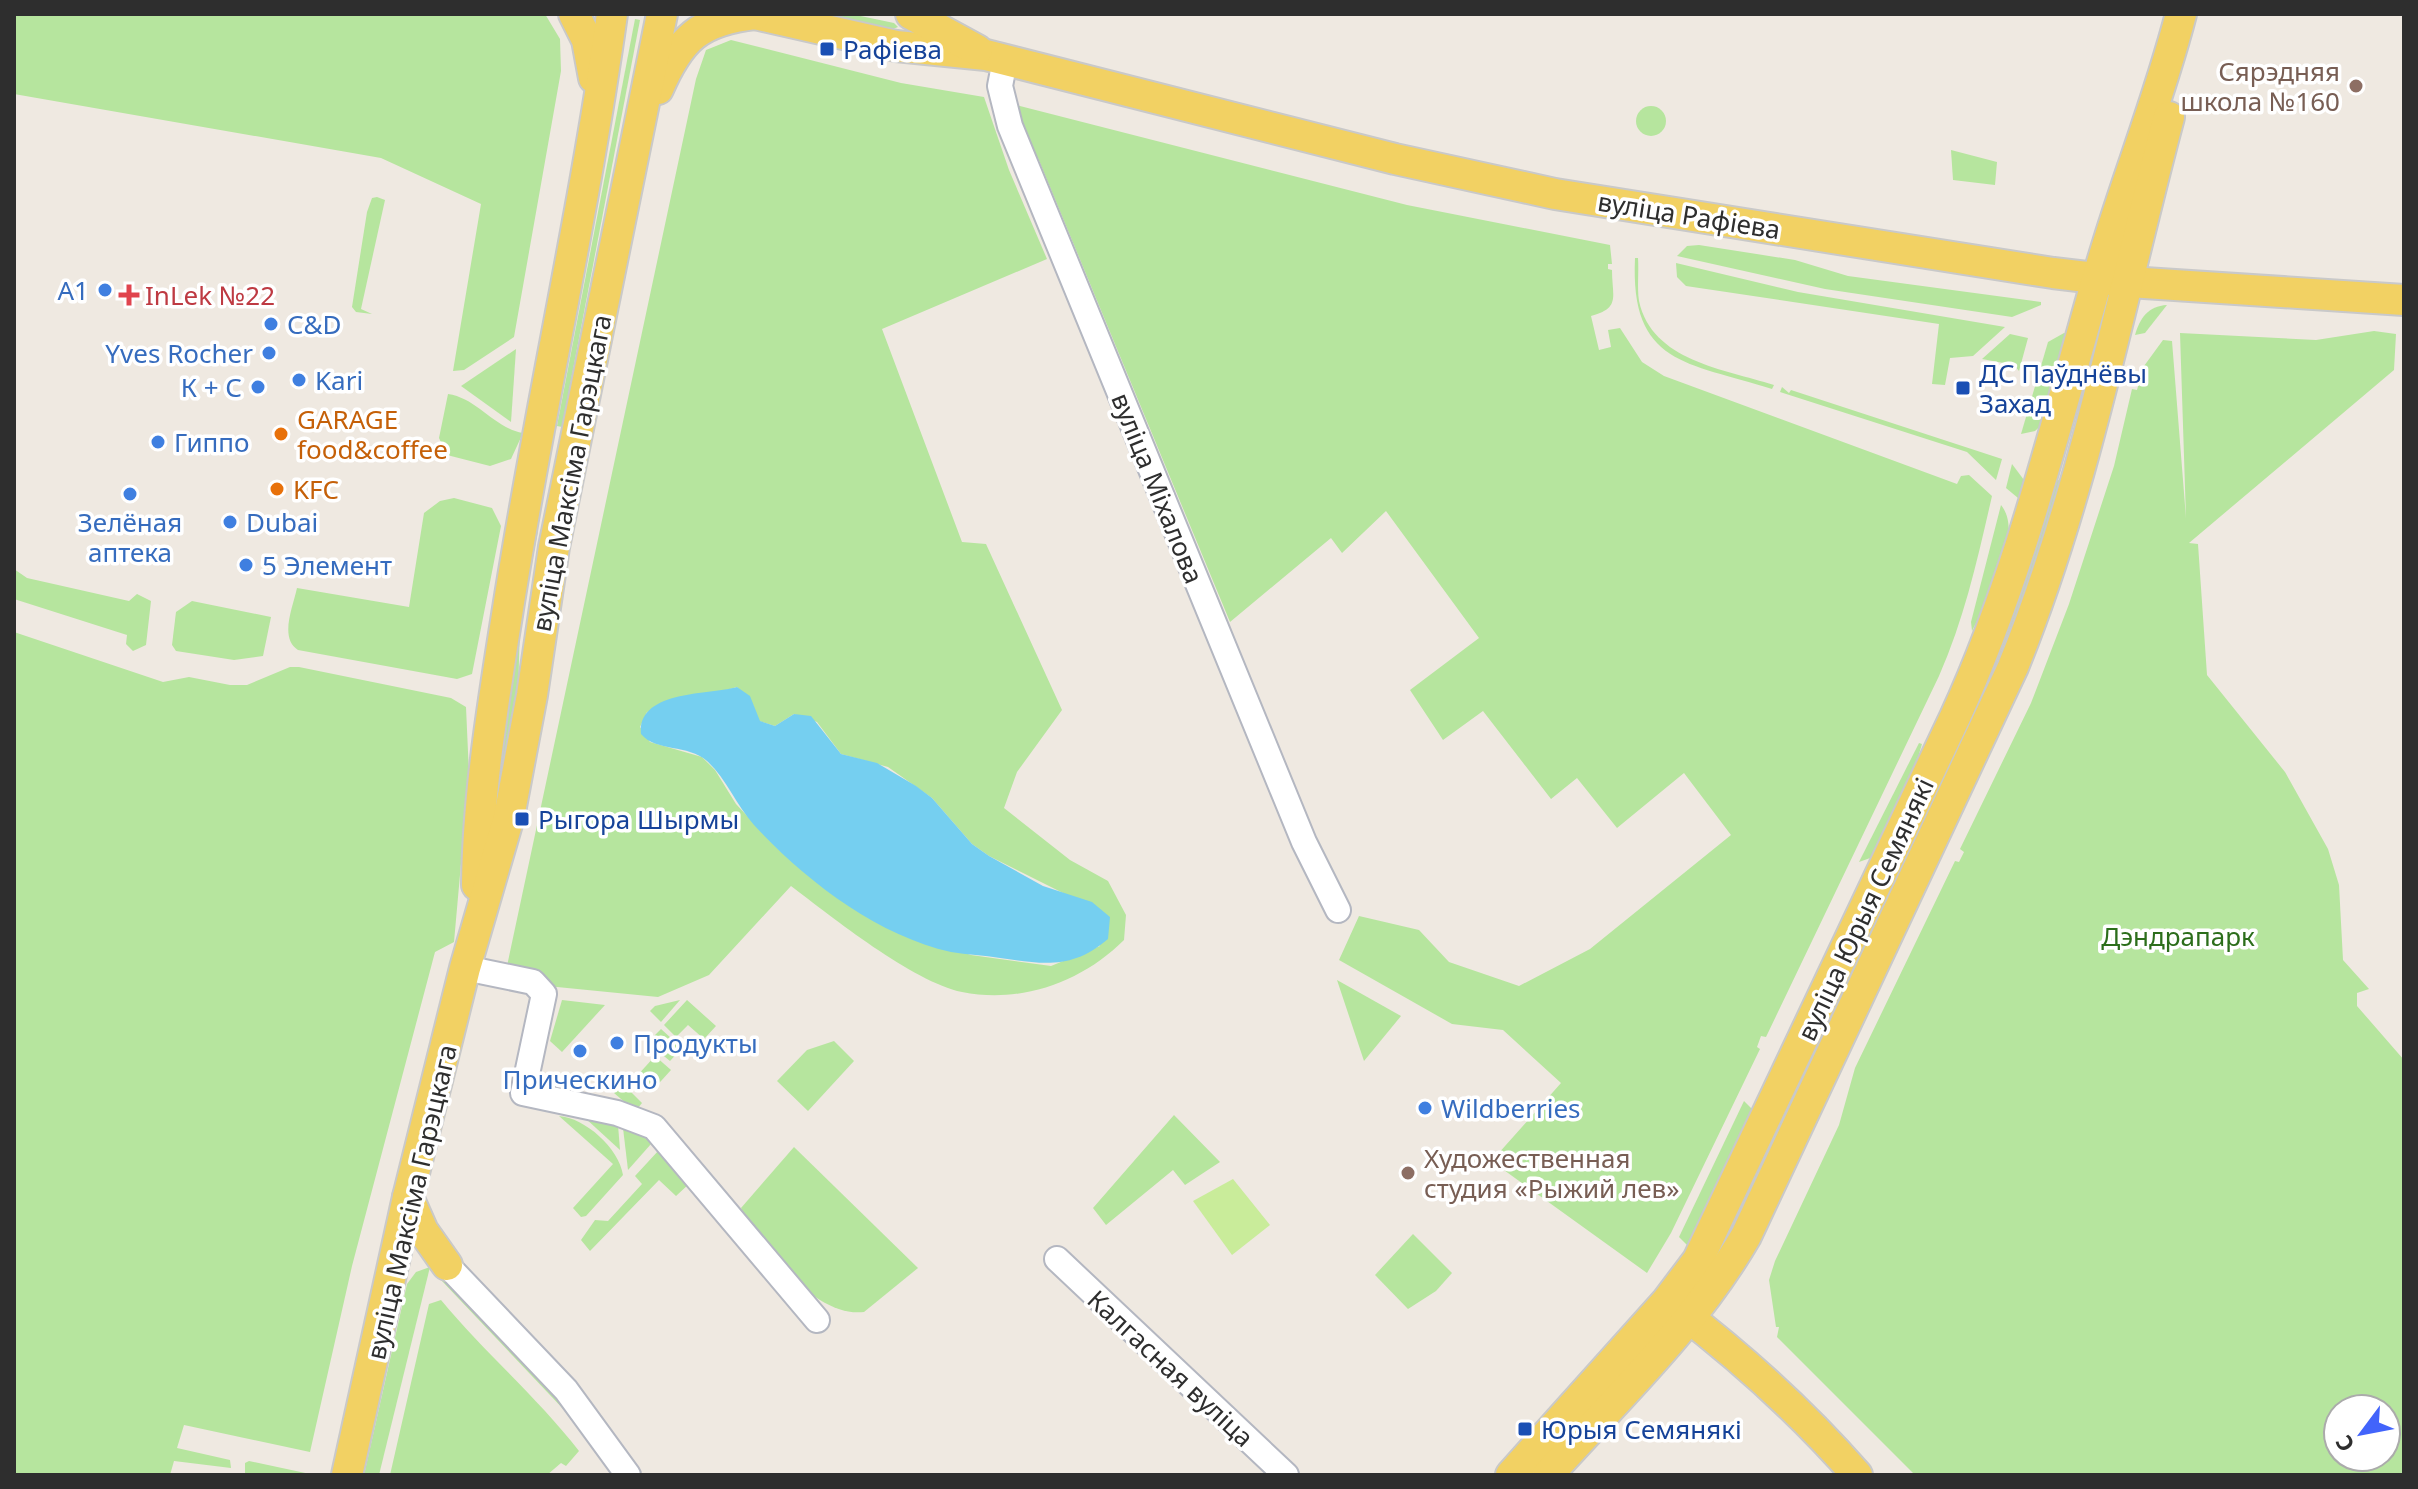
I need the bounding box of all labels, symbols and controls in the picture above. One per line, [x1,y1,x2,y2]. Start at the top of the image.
place label: Рафіева [843,31,942,67]
marker: Рафіева [818,40,836,58]
place label: Сярэдняя школа №160 [2180,53,2340,119]
marker: Сярэдняя школа №160 [2347,77,2365,95]
street label: вуліца Рафіева [1595,183,1783,247]
place label: A1 [58,272,89,308]
place label: InLek №22 [145,277,275,313]
marker: A1 [96,281,114,299]
marker: InLek №22 [120,286,138,304]
place label: C&D [287,306,341,342]
street label: вуліца Максіма Гарэцкага [523,311,619,635]
marker: C&D [262,315,280,333]
place label: Yves Rocher [105,335,253,371]
marker: Yves Rocher [260,344,278,362]
place label: ДС Паўднёвы Захад [1979,355,2147,421]
place label: Kari [315,362,363,398]
place label: К + С [181,369,242,405]
marker: Kari [290,371,308,389]
marker: К + С [249,378,267,396]
marker: ДС Паўднёвы Захад [1954,379,1972,397]
street label: вуліца Міхалова [1103,387,1213,589]
place label: GARAGE food&coffee [297,401,448,467]
place label: Гиппо [174,424,250,460]
marker: GARAGE food&coffee [272,425,290,443]
marker: Гиппо [149,433,167,451]
place label: KFC [293,471,339,507]
marker: KFC [268,480,286,498]
marker: Зелёная аптека [121,485,139,503]
place label: Зелёная аптека [78,504,182,570]
place label: Dubai [246,504,318,540]
marker: Dubai [221,513,239,531]
place label: 5 Элемент [262,547,392,583]
marker: 5 Элемент [237,556,255,574]
street label: вуліца Юрыя Семянякі [1788,772,1942,1046]
place label: Рыгора Шырмы [538,801,739,837]
marker: Рыгора Шырмы [513,810,531,828]
park label: Дэндрапарк [2101,918,2255,954]
place label: Продукты [633,1025,758,1061]
marker: Продукты [608,1034,626,1052]
street label: вуліца Максіма Гарэцкага [357,1041,465,1363]
marker: Прическино [571,1042,589,1060]
place label: Прическино [503,1061,657,1097]
place label: Wildberries [1441,1090,1581,1126]
marker: Wildberries [1416,1099,1434,1117]
place label: Художественная студия «Рыжий лев» [1424,1140,1680,1206]
marker: Художественная студия «Рыжий лев» [1399,1164,1417,1182]
street label: Калгасная вуліца [1080,1281,1262,1455]
north arrow [2322,1393,2402,1473]
place label: Юрыя Семянякі [1541,1411,1742,1447]
marker: Юрыя Семянякі [1516,1420,1534,1438]
text: С [2328,1430,2361,1458]

